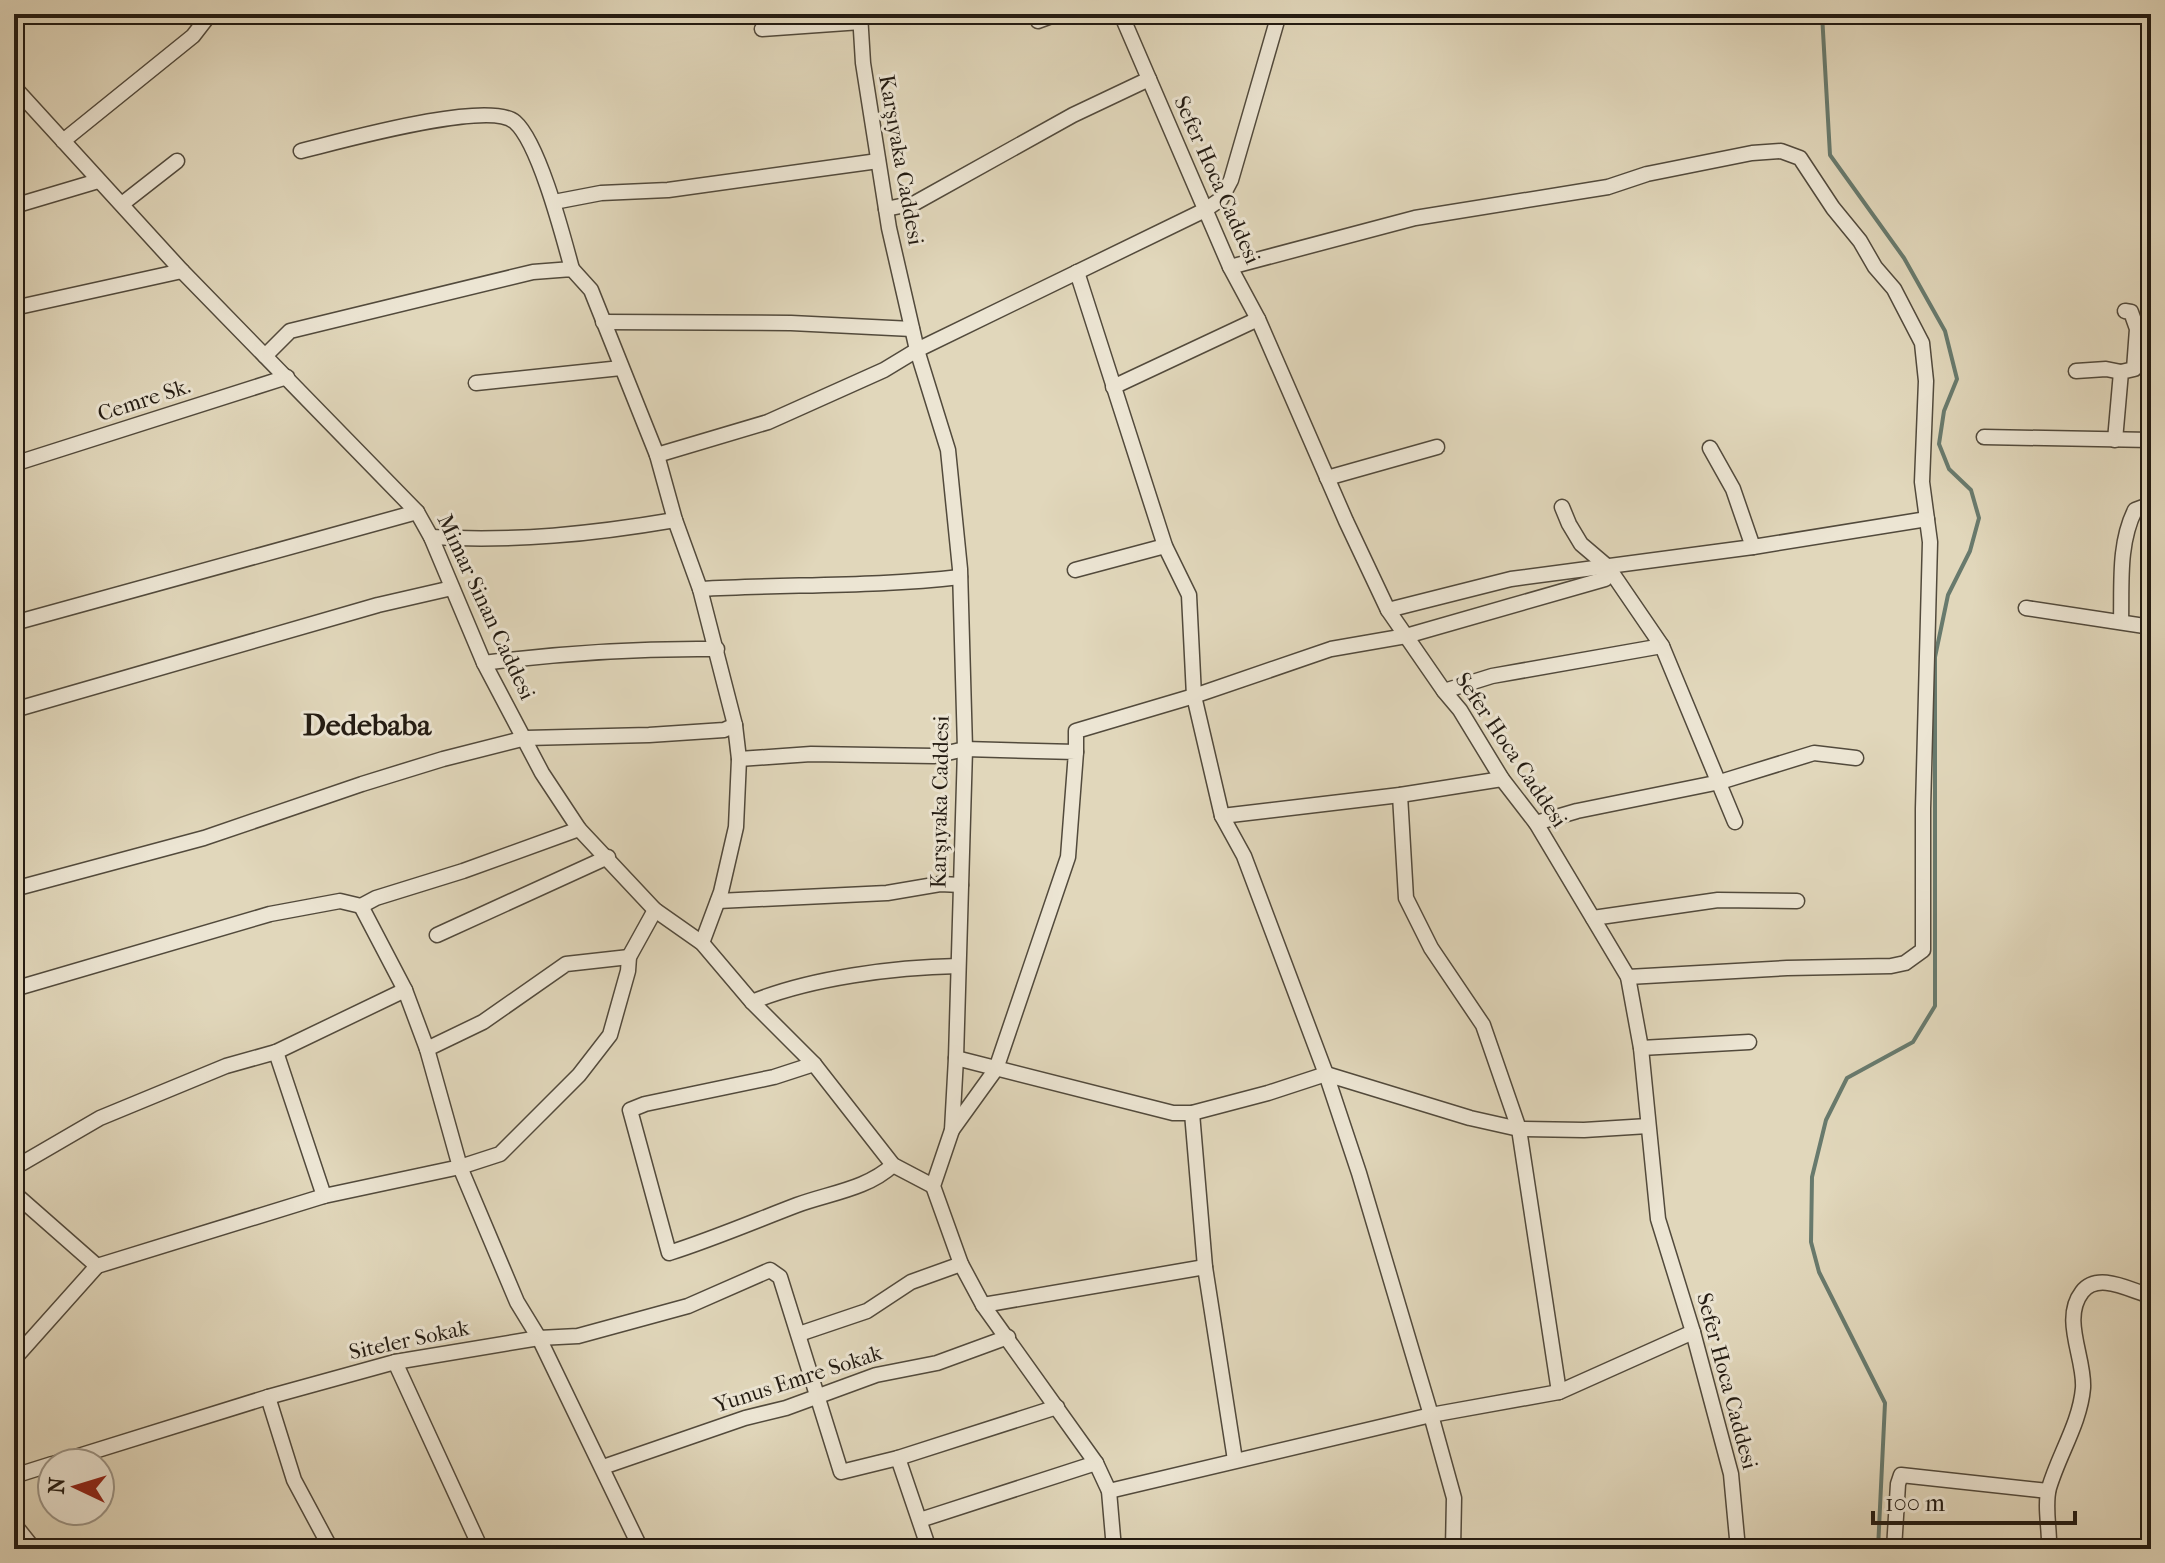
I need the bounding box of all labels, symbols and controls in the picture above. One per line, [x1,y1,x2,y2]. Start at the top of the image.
street label: Karşıyaka Caddesi [873,73,929,248]
street label: Sefer Hoca Caddesi [1168,92,1266,269]
street label: Cemre Sk. [94,373,194,427]
street label: Mimar Sinan Caddesi [432,510,541,704]
street label: Sefer Hoca Caddesi [1449,668,1573,833]
district label: Dedebaba [303,708,432,743]
street label: Karşıyaka Caddesi [925,715,955,889]
street label: Sefer Hoca Caddesi [1691,1290,1763,1472]
street label: Siteler Sokak [346,1314,472,1365]
street label: Yunus Emre Sokak [710,1339,886,1419]
north arrow [36,1447,116,1527]
scale bar [1873,1475,2075,1525]
text: N [43,1476,71,1495]
text: 100 m [1885,1489,1945,1517]

